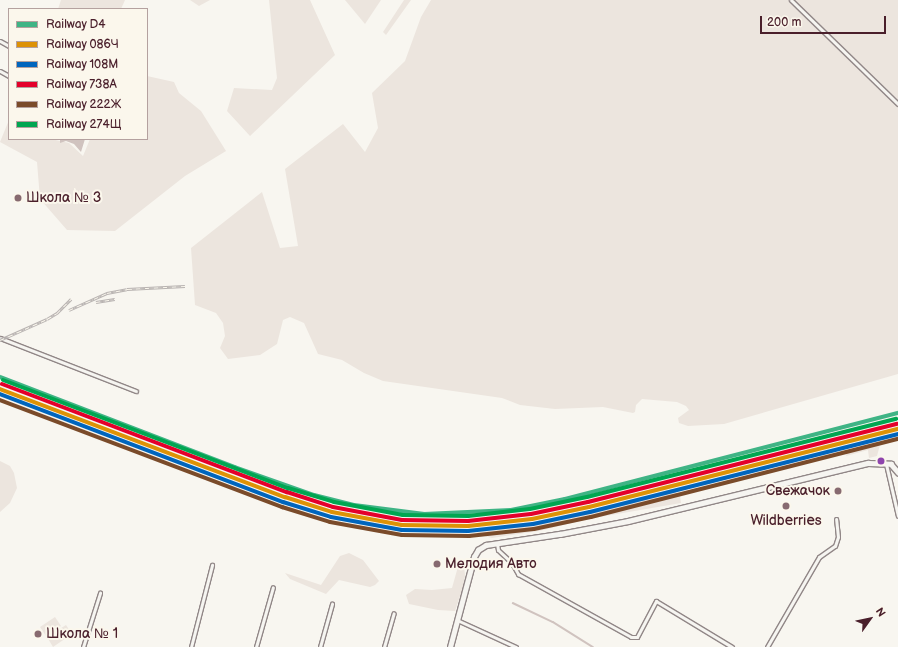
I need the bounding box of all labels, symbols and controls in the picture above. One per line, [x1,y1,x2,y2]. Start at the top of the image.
legend [8,8,148,140]
scale bar [762,8,888,34]
text: 200 m [767,15,801,30]
text: Railway D4 [46,17,106,32]
text: Railway 086Ч [46,37,119,52]
text: Railway 108М [46,57,118,72]
text: Railway 738А [46,77,117,92]
text: Railway 222Ж [46,97,121,112]
text: Railway 274Щ [46,117,121,132]
place label: Школа № 3 [26,190,101,206]
marker: Школа № 3 [13,193,23,203]
unlabelled marker [876,456,886,466]
place label: Свежачок [766,483,830,499]
marker: Свежачок [833,486,843,496]
marker: Wildberries [781,501,791,511]
place label: Wildberries [750,513,822,529]
place label: Мелодия Авто [445,556,537,572]
marker: Мелодия Авто [432,559,442,569]
north arrow [850,599,890,639]
text: N [873,605,888,619]
place label: Школа № 1 [46,626,118,642]
marker: Школа № 1 [33,629,43,639]

